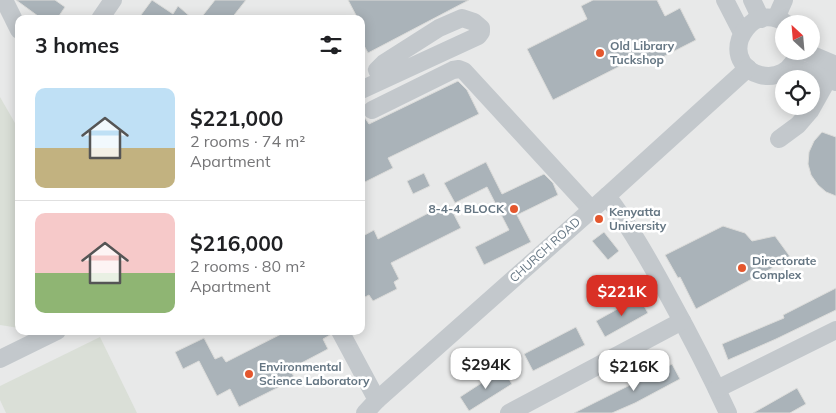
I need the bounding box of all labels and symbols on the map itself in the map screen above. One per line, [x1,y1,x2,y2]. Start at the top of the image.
north arrow [775,15,820,60]
place label: Old Library Tuckshop [610,38,675,67]
marker: Old Library Tuckshop [594,47,606,59]
place label: 8-4-4 BLOCK [428,201,505,216]
marker: 8-4-4 BLOCK [508,203,520,215]
place label: Kenyatta University [609,204,667,233]
marker: Kenyatta University [593,213,605,225]
street label: CHURCH ROAD [506,214,583,285]
place label: Directorate Complex [752,253,817,282]
marker: Directorate Complex [736,262,748,274]
pin: $221K [587,274,657,317]
pin: $294K [451,348,521,390]
pin: $216K [599,350,669,392]
place label: Environmental Science Laboratory [259,359,370,388]
marker: Environmental Science Laboratory [243,368,255,380]

